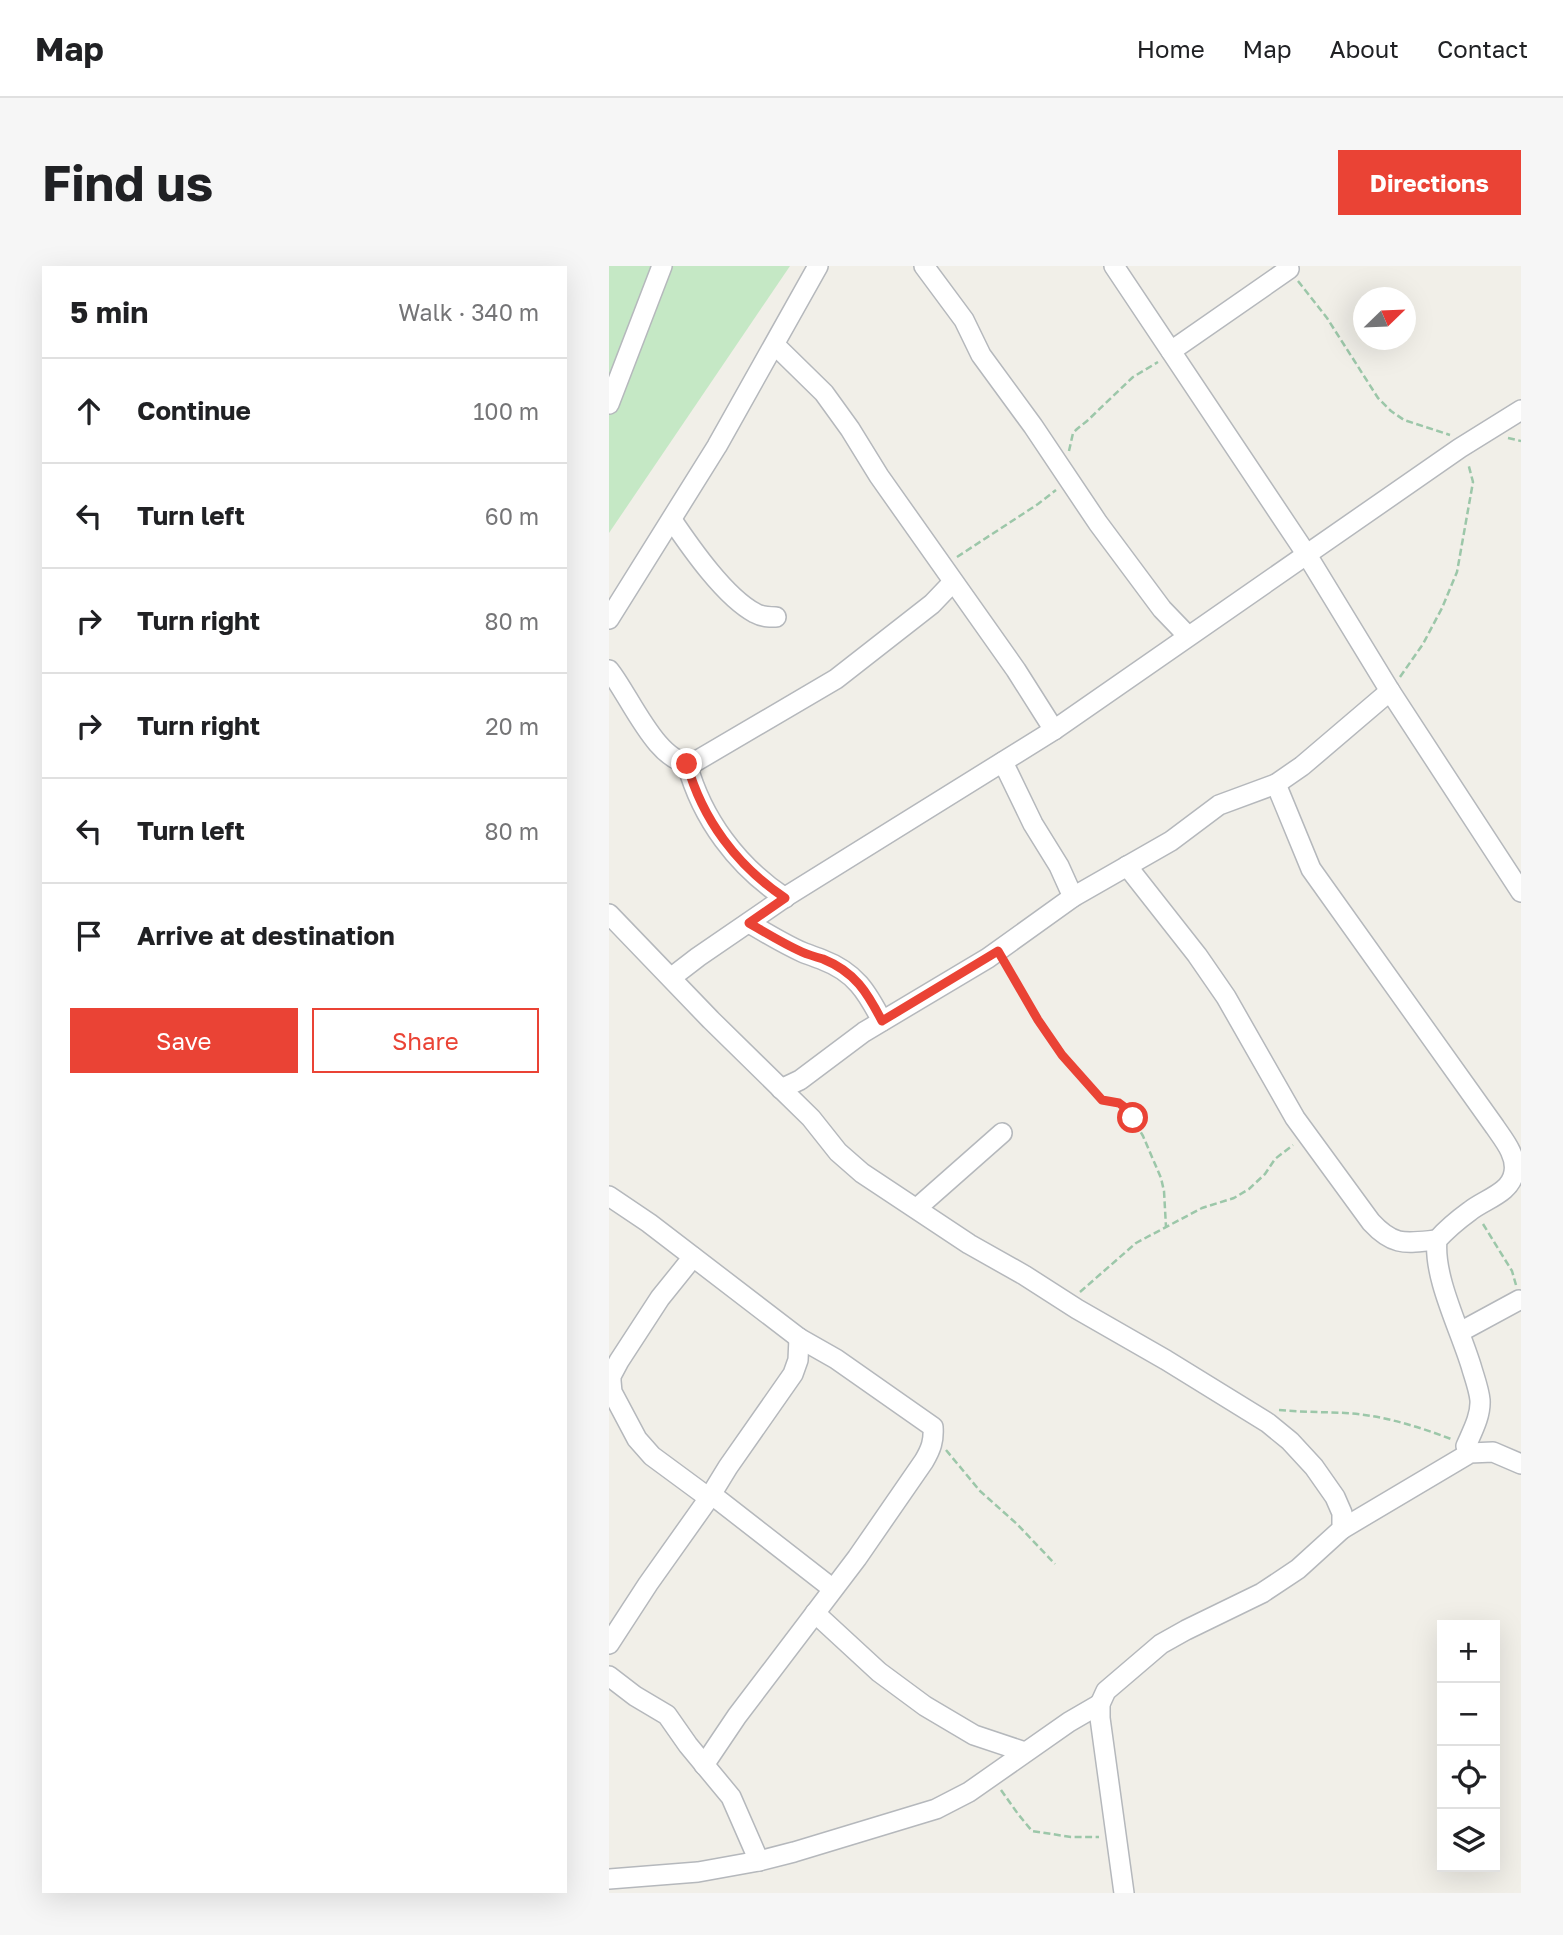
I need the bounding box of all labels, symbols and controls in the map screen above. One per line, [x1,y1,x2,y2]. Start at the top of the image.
text: Map [35,29,104,68]
text: Home [1137,34,1205,63]
text: Map [1243,34,1292,63]
text: About [1330,34,1399,63]
text: Contact [1437,34,1528,63]
button: Directions [1338,150,1521,215]
text: Find us [42,153,213,212]
north arrow [1353,287,1416,350]
text: 5 min [70,294,148,330]
text: Walk · 340 m [398,298,539,326]
icon: ahead [70,392,108,430]
text: Continue [137,395,251,426]
text: 100 m [473,397,539,425]
icon: left [70,497,108,535]
text: Turn left [137,500,245,531]
text: 60 m [485,502,539,530]
icon: right [70,602,108,640]
text: Turn right [137,605,260,636]
text: 80 m [485,607,539,635]
icon: right [70,707,108,745]
text: Turn right [137,710,260,741]
text: 20 m [485,712,539,740]
route end [671,748,702,779]
icon: left [70,812,108,850]
text: Turn left [137,815,245,846]
text: 80 m [485,817,539,845]
icon: arrive [70,917,108,955]
text: Arrive at destination [137,920,395,951]
button: Save [70,1008,298,1073]
button: Share [312,1008,539,1073]
route start [1117,1102,1148,1133]
map controls [1437,1620,1500,1872]
button: + [1437,1620,1500,1683]
button: − [1437,1683,1500,1746]
button: locate [1437,1746,1500,1809]
button: layers [1437,1809,1500,1872]

